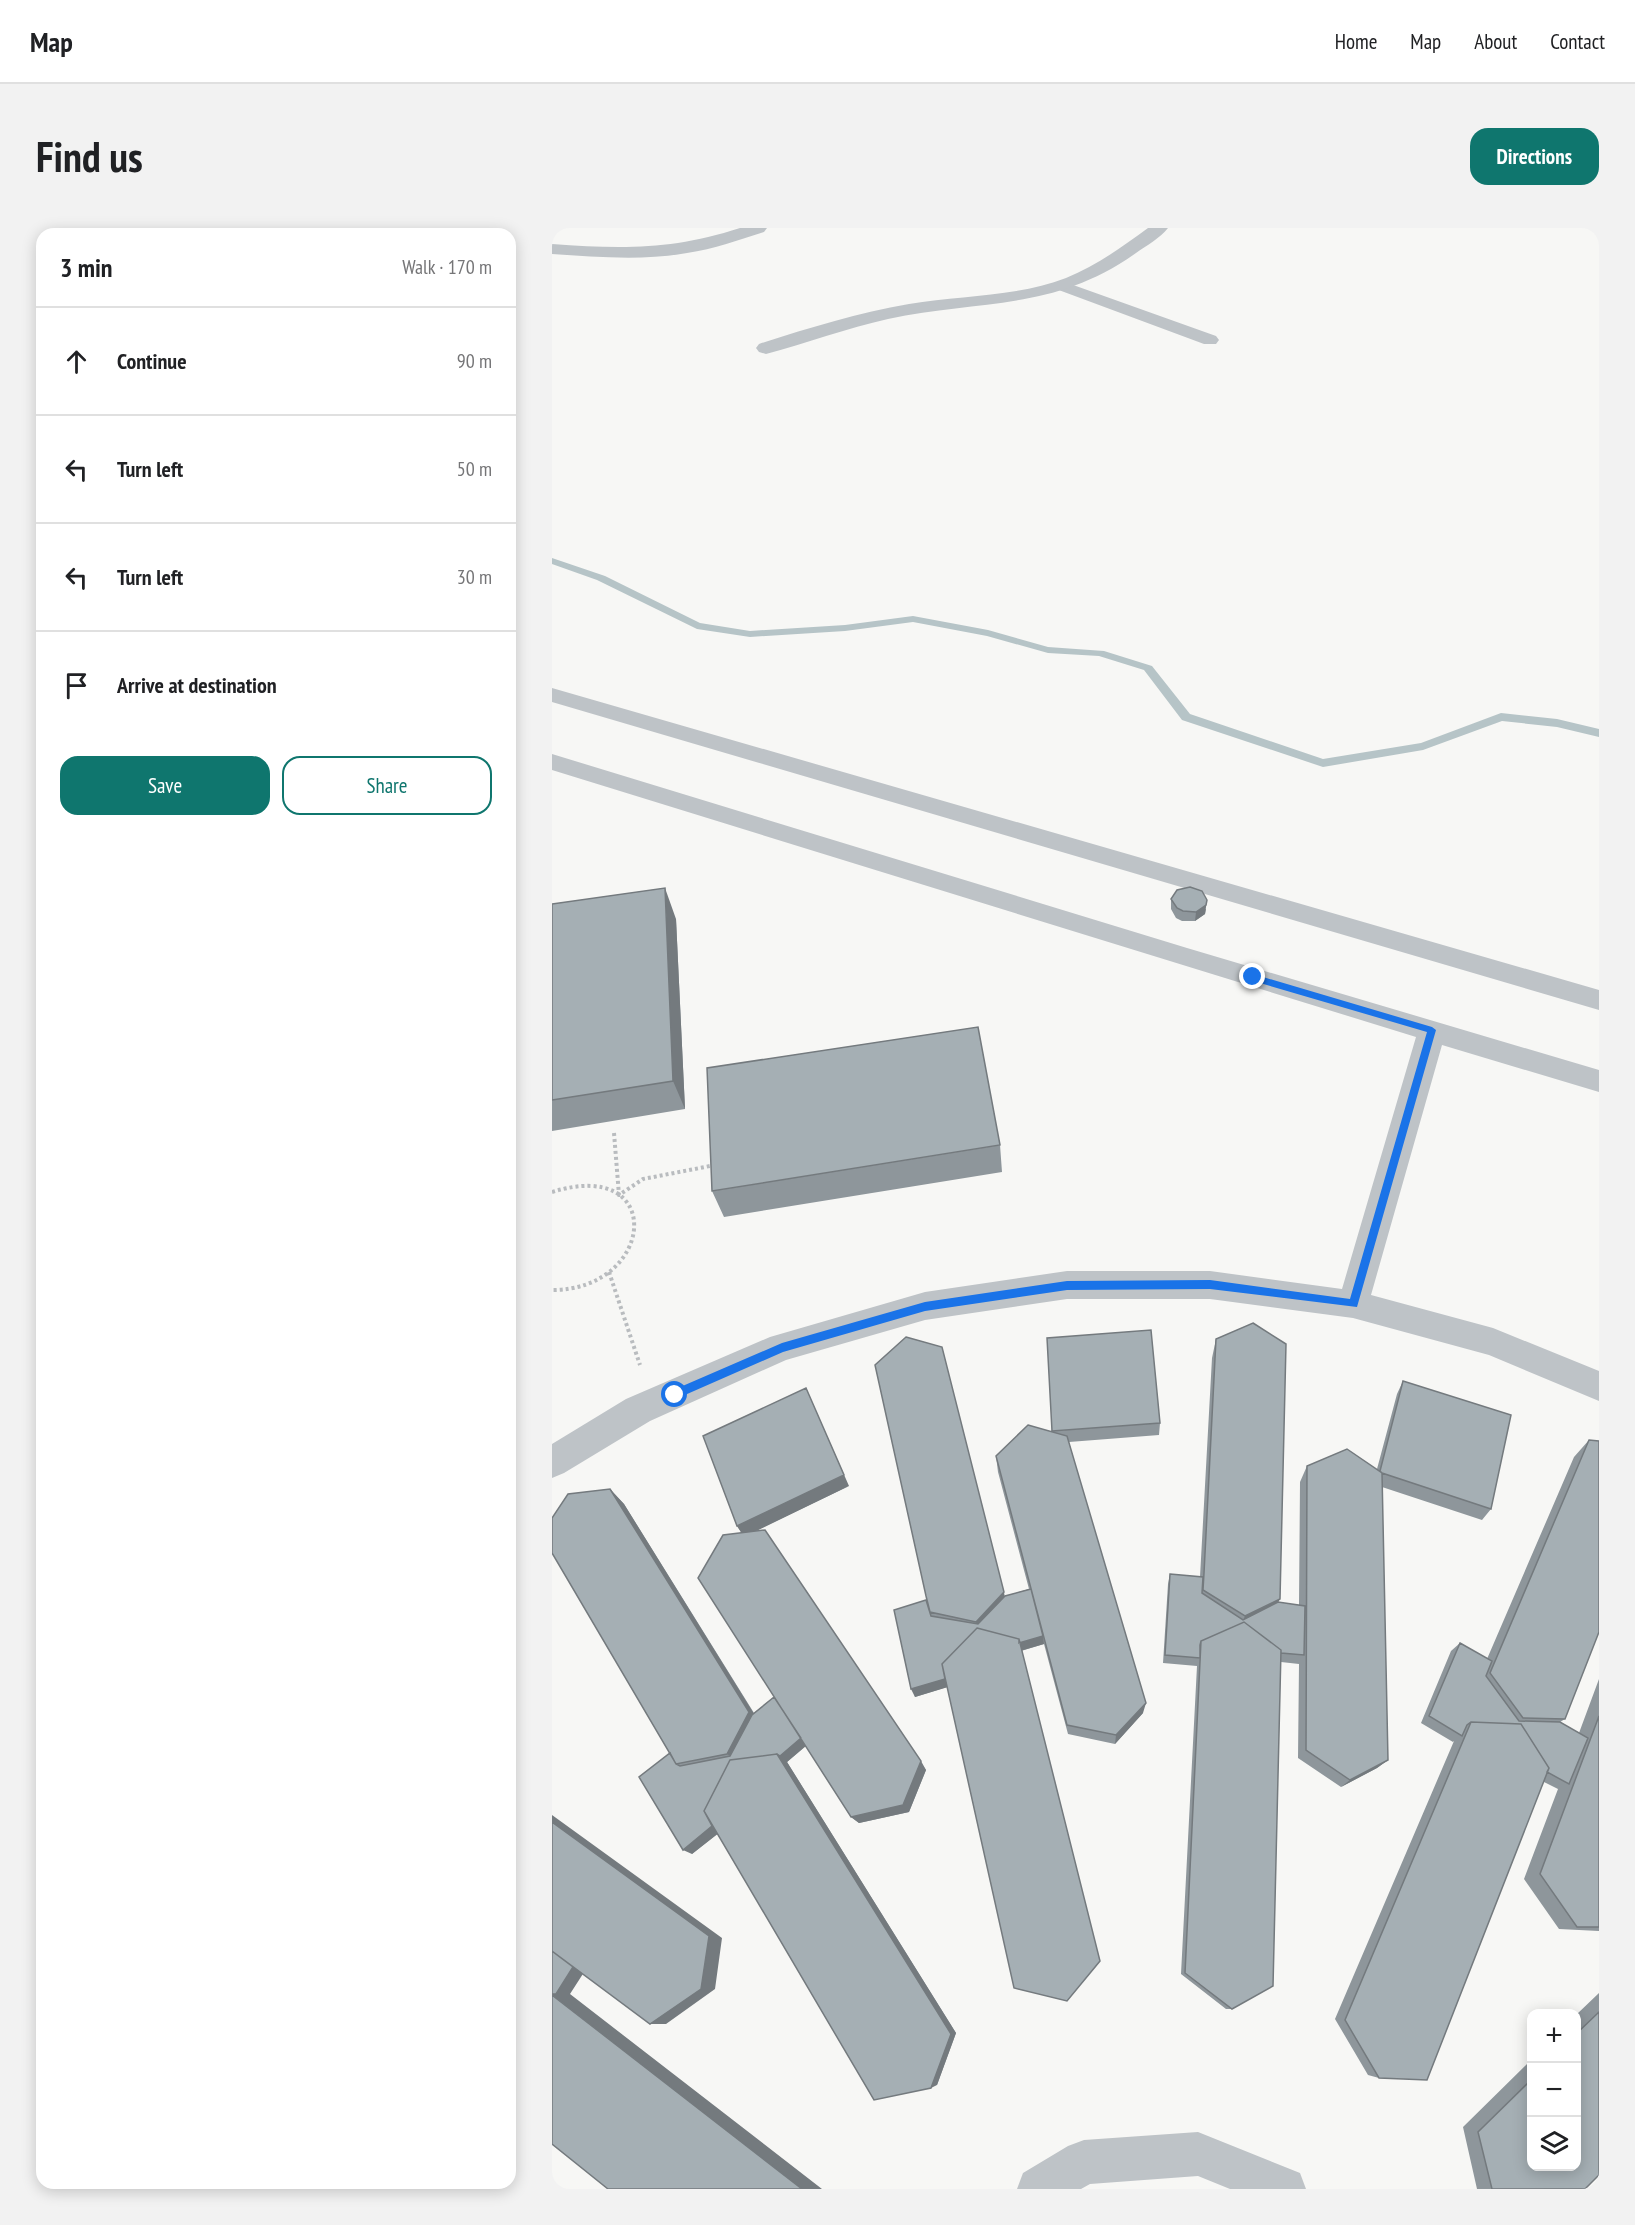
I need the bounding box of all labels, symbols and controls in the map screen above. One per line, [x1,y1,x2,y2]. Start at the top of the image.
text: Map [30,23,73,60]
text: Home [1335,28,1377,55]
text: Map [1410,28,1441,55]
text: About [1474,28,1517,55]
text: Contact [1550,28,1605,55]
button: Directions [1470,128,1599,185]
text: Find us [36,129,143,184]
text: 3 min [60,251,113,284]
text: Walk · 170 m [402,254,492,280]
icon: ahead [60,345,93,378]
text: Continue [117,347,187,375]
text: 90 m [457,348,492,374]
icon: left [60,453,93,486]
text: Turn left [117,455,183,483]
text: 50 m [457,456,492,482]
icon: left [60,561,93,594]
text: Turn left [117,563,183,591]
text: 30 m [457,564,492,590]
icon: arrive [60,669,93,702]
text: Arrive at destination [117,671,277,699]
button: Save [60,756,270,815]
button: Share [282,756,492,815]
route end [1239,963,1265,989]
route start [661,1381,687,1407]
map controls [1527,2009,1581,2171]
button: + [1527,2009,1581,2063]
button: − [1527,2063,1581,2117]
button: layers [1527,2117,1581,2171]

